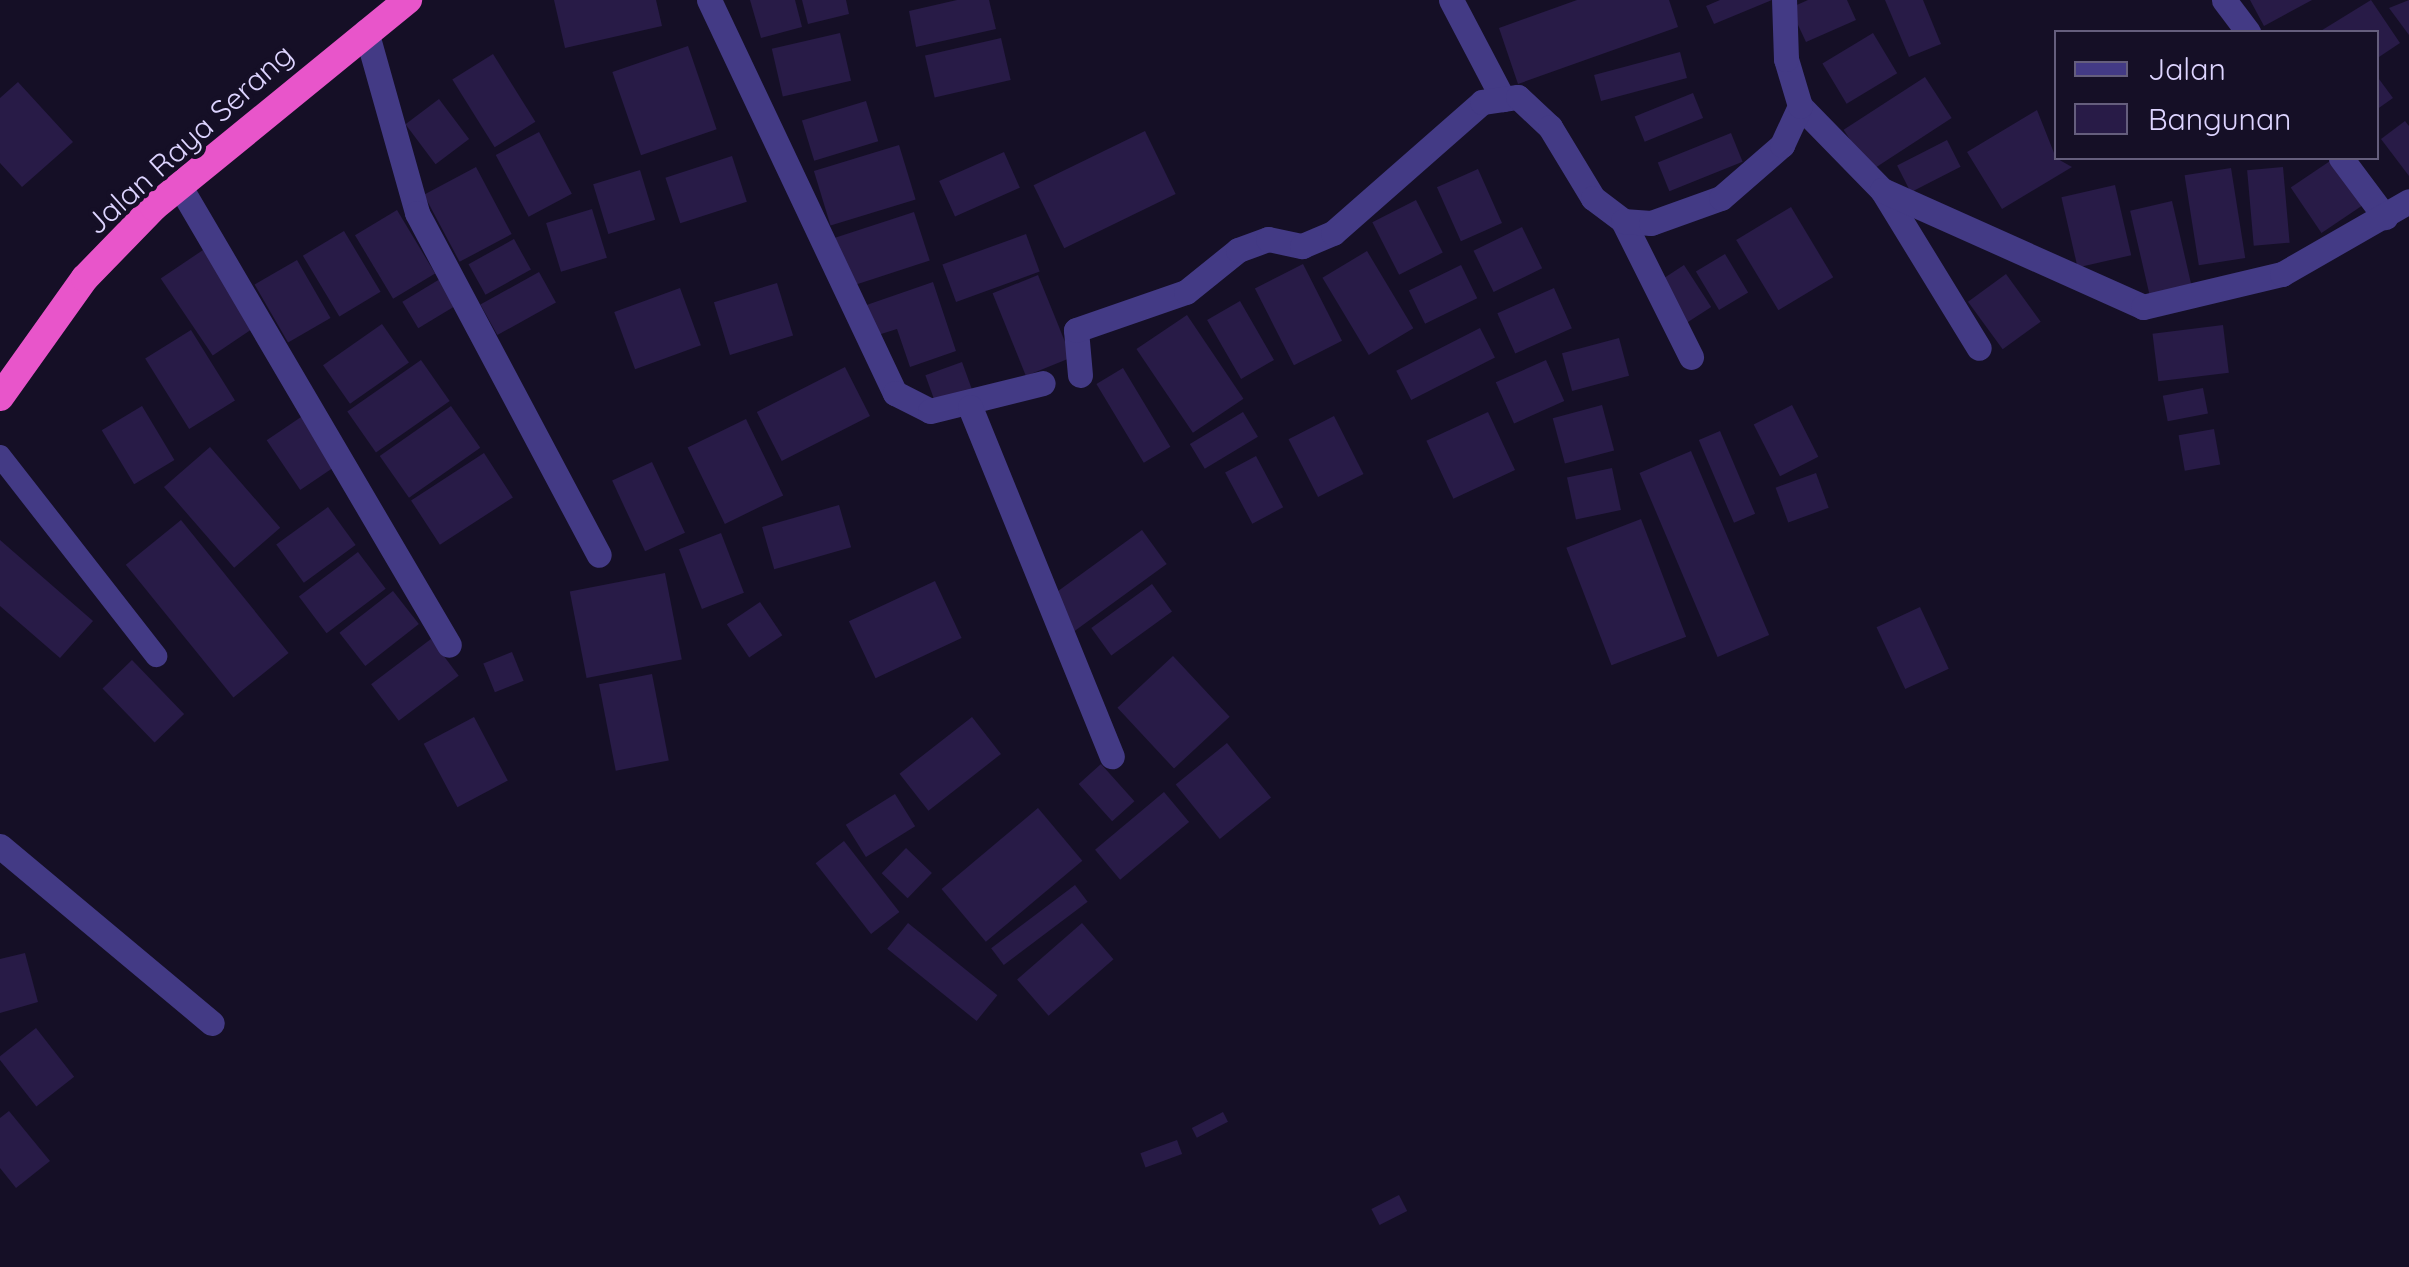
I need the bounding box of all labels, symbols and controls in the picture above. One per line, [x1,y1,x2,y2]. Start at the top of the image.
legend [2054,30,2379,160]
street label: Jalan Raya Serang [78,36,300,242]
text: Jalan [2148,50,2226,88]
text: Bangunan [2148,100,2291,138]

